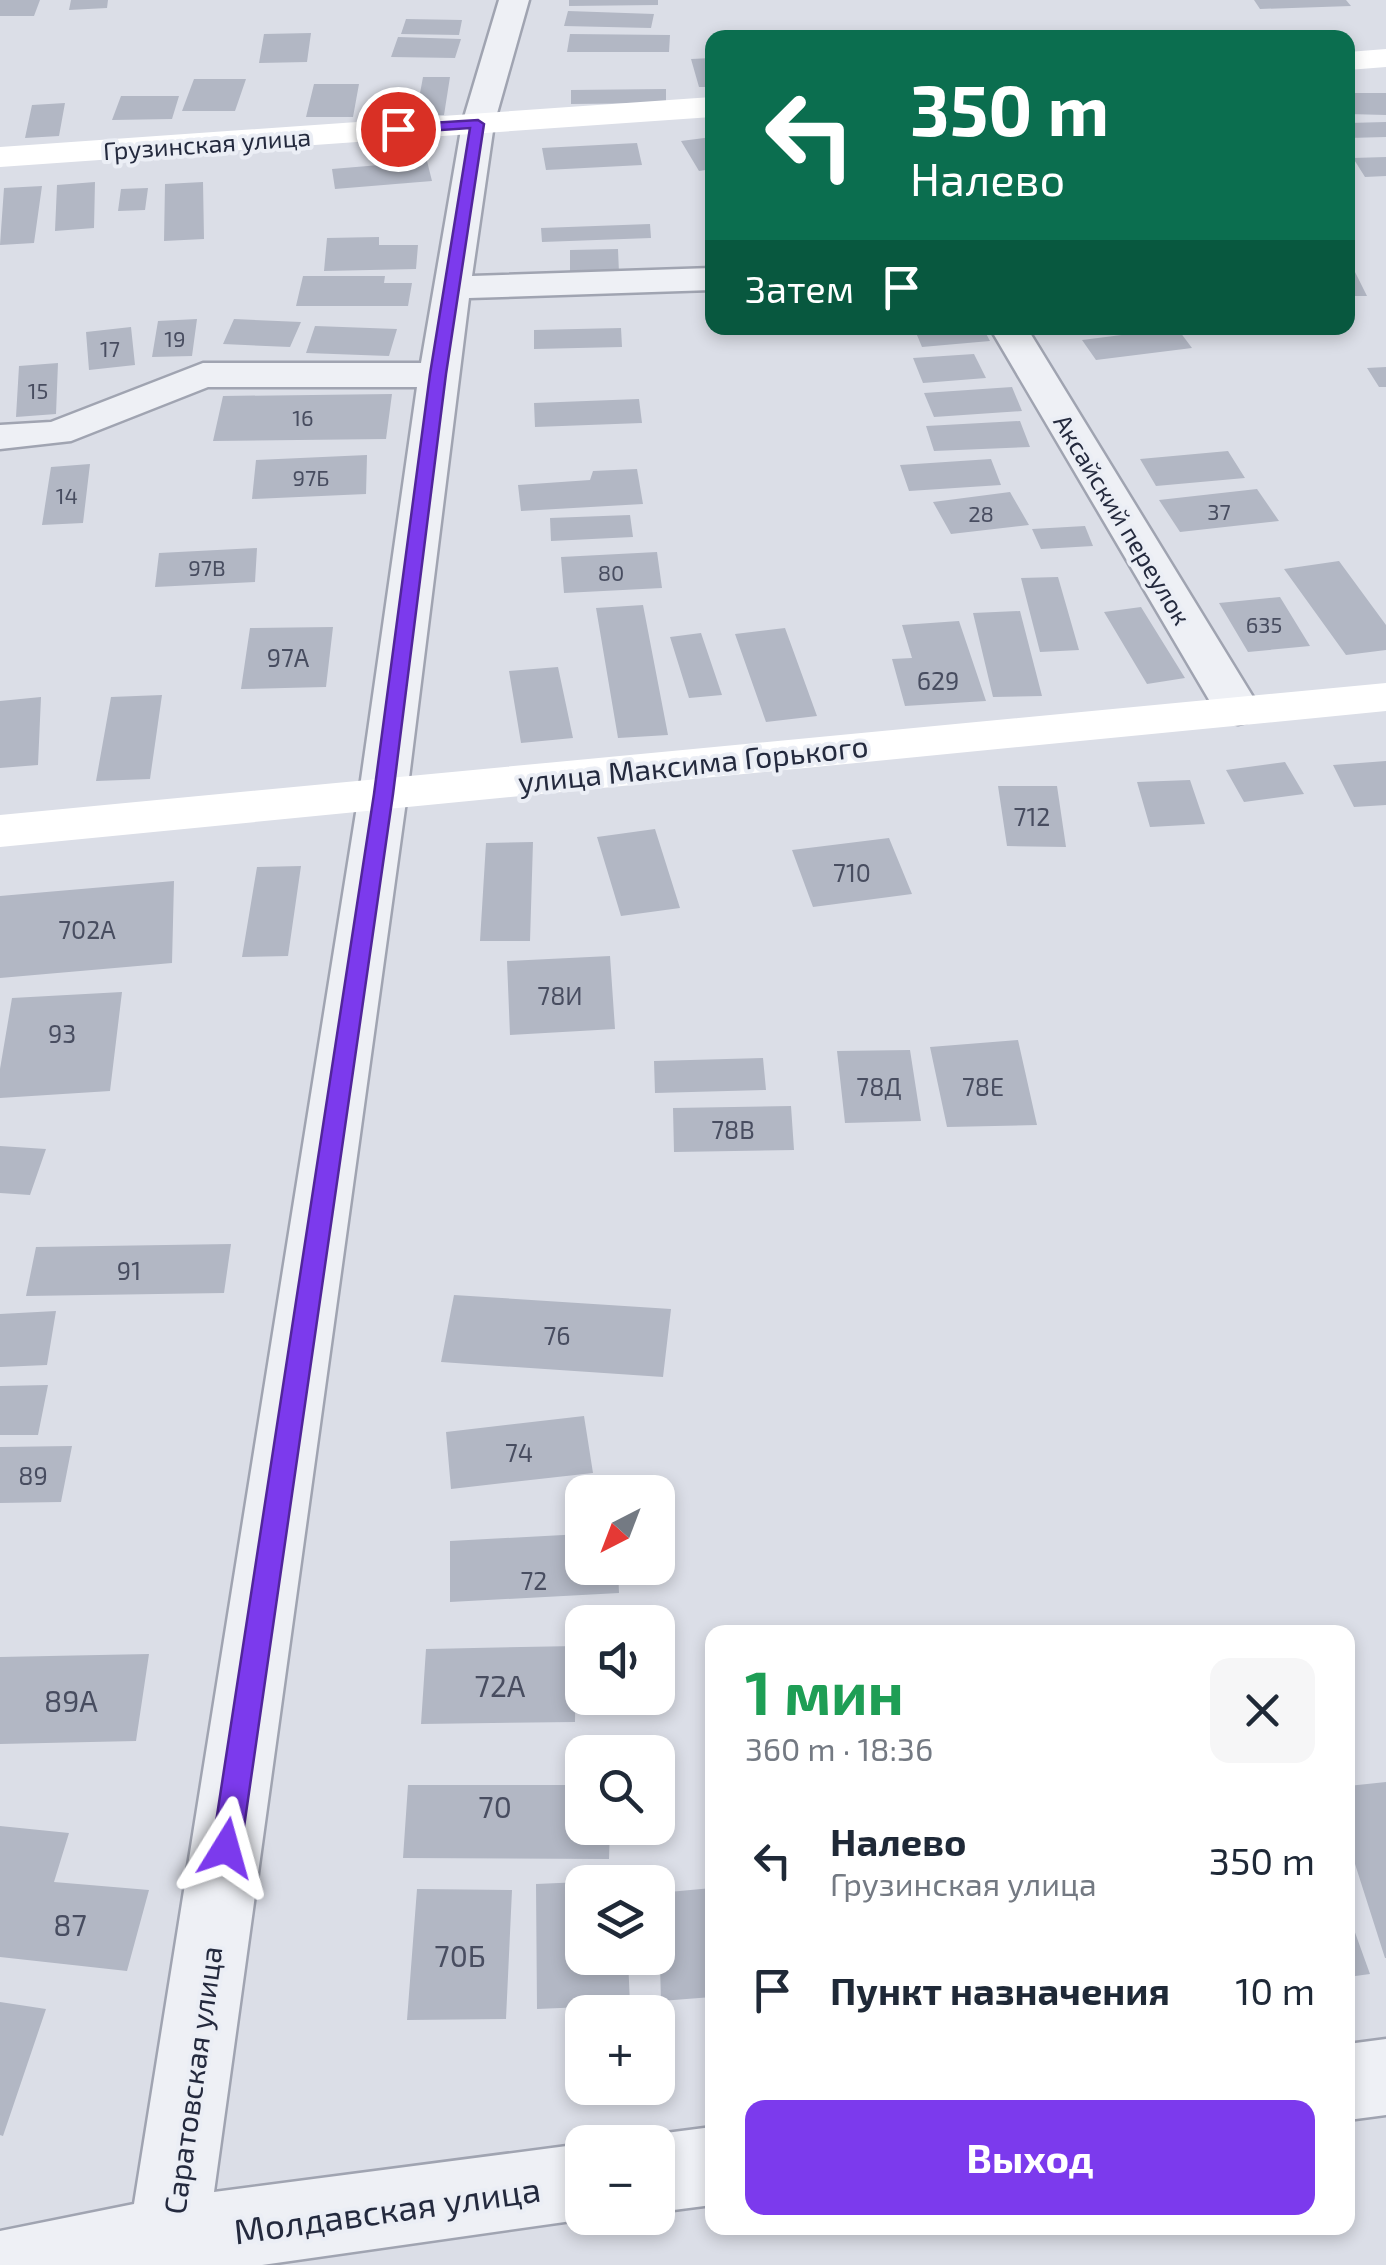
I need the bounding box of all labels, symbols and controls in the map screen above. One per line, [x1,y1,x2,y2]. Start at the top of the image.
text: 350 m [910,66,1109,150]
icon: left [745,70,875,200]
pin [356,87,441,172]
icon: arrive [371,102,426,157]
street label: Грузинская улица [102,121,312,166]
text: Налево [910,151,1065,205]
icon: arrive [874,260,929,315]
text: Затем [745,265,854,311]
house number: 19 [164,325,186,351]
house number: 17 [100,335,120,361]
house number: 15 [28,377,48,403]
house number: 16 [292,404,314,430]
street label: Аксайский переулок [1047,408,1198,630]
house number: 97Б [292,464,330,490]
house number: 14 [56,482,78,508]
house number: 37 [1207,498,1231,524]
house number: 28 [968,500,994,526]
house number: 97В [188,554,226,580]
house number: 80 [598,559,624,585]
house number: 635 [1246,611,1282,637]
house number: 97А [267,642,310,672]
house number: 629 [917,665,959,695]
street label: улица Максима Горького [516,727,870,800]
house number: 712 [1014,801,1050,831]
house number: 710 [833,857,871,887]
house number: 702А [58,914,116,944]
house number: 78И [537,980,583,1010]
house number: 93 [48,1018,76,1048]
house number: 78Д [856,1071,902,1101]
house number: 78Е [962,1071,1004,1101]
house number: 78В [711,1114,755,1144]
house number: 91 [117,1255,141,1285]
house number: 76 [543,1320,571,1350]
house number: 74 [505,1437,533,1467]
house number: 89 [18,1460,48,1490]
north arrow [565,1475,675,1585]
map controls [565,1475,675,2235]
house number: 72 [521,1565,547,1595]
button: sound [565,1605,675,1715]
text: 1 мин [745,1655,904,1727]
button: close [1210,1658,1315,1763]
house number: 72А [475,1667,526,1703]
house number: 89А [44,1682,98,1718]
text: 360 m · 18:36 [745,1729,933,1767]
button: search [565,1735,675,1845]
house number: 70 [478,1788,512,1824]
position arrow [174,1796,278,1900]
text: Налево [830,1818,966,1864]
icon: left [745,1833,800,1888]
text: 350 m [1209,1837,1315,1883]
text: Грузинская улица [830,1864,1097,1902]
button: layers [565,1865,675,1975]
house number: 87 [53,1906,87,1942]
house number: 70Б [434,1937,486,1973]
street label: Саратовская улица [155,1944,230,2216]
icon: arrive [745,1963,800,2018]
text: Пункт назначения [830,1967,1170,2013]
text: 10 m [1235,1967,1315,2013]
button: + [565,1995,675,2105]
button: Выход [745,2100,1315,2215]
button: − [565,2125,675,2235]
street label: Молдавская улица [231,2167,543,2252]

